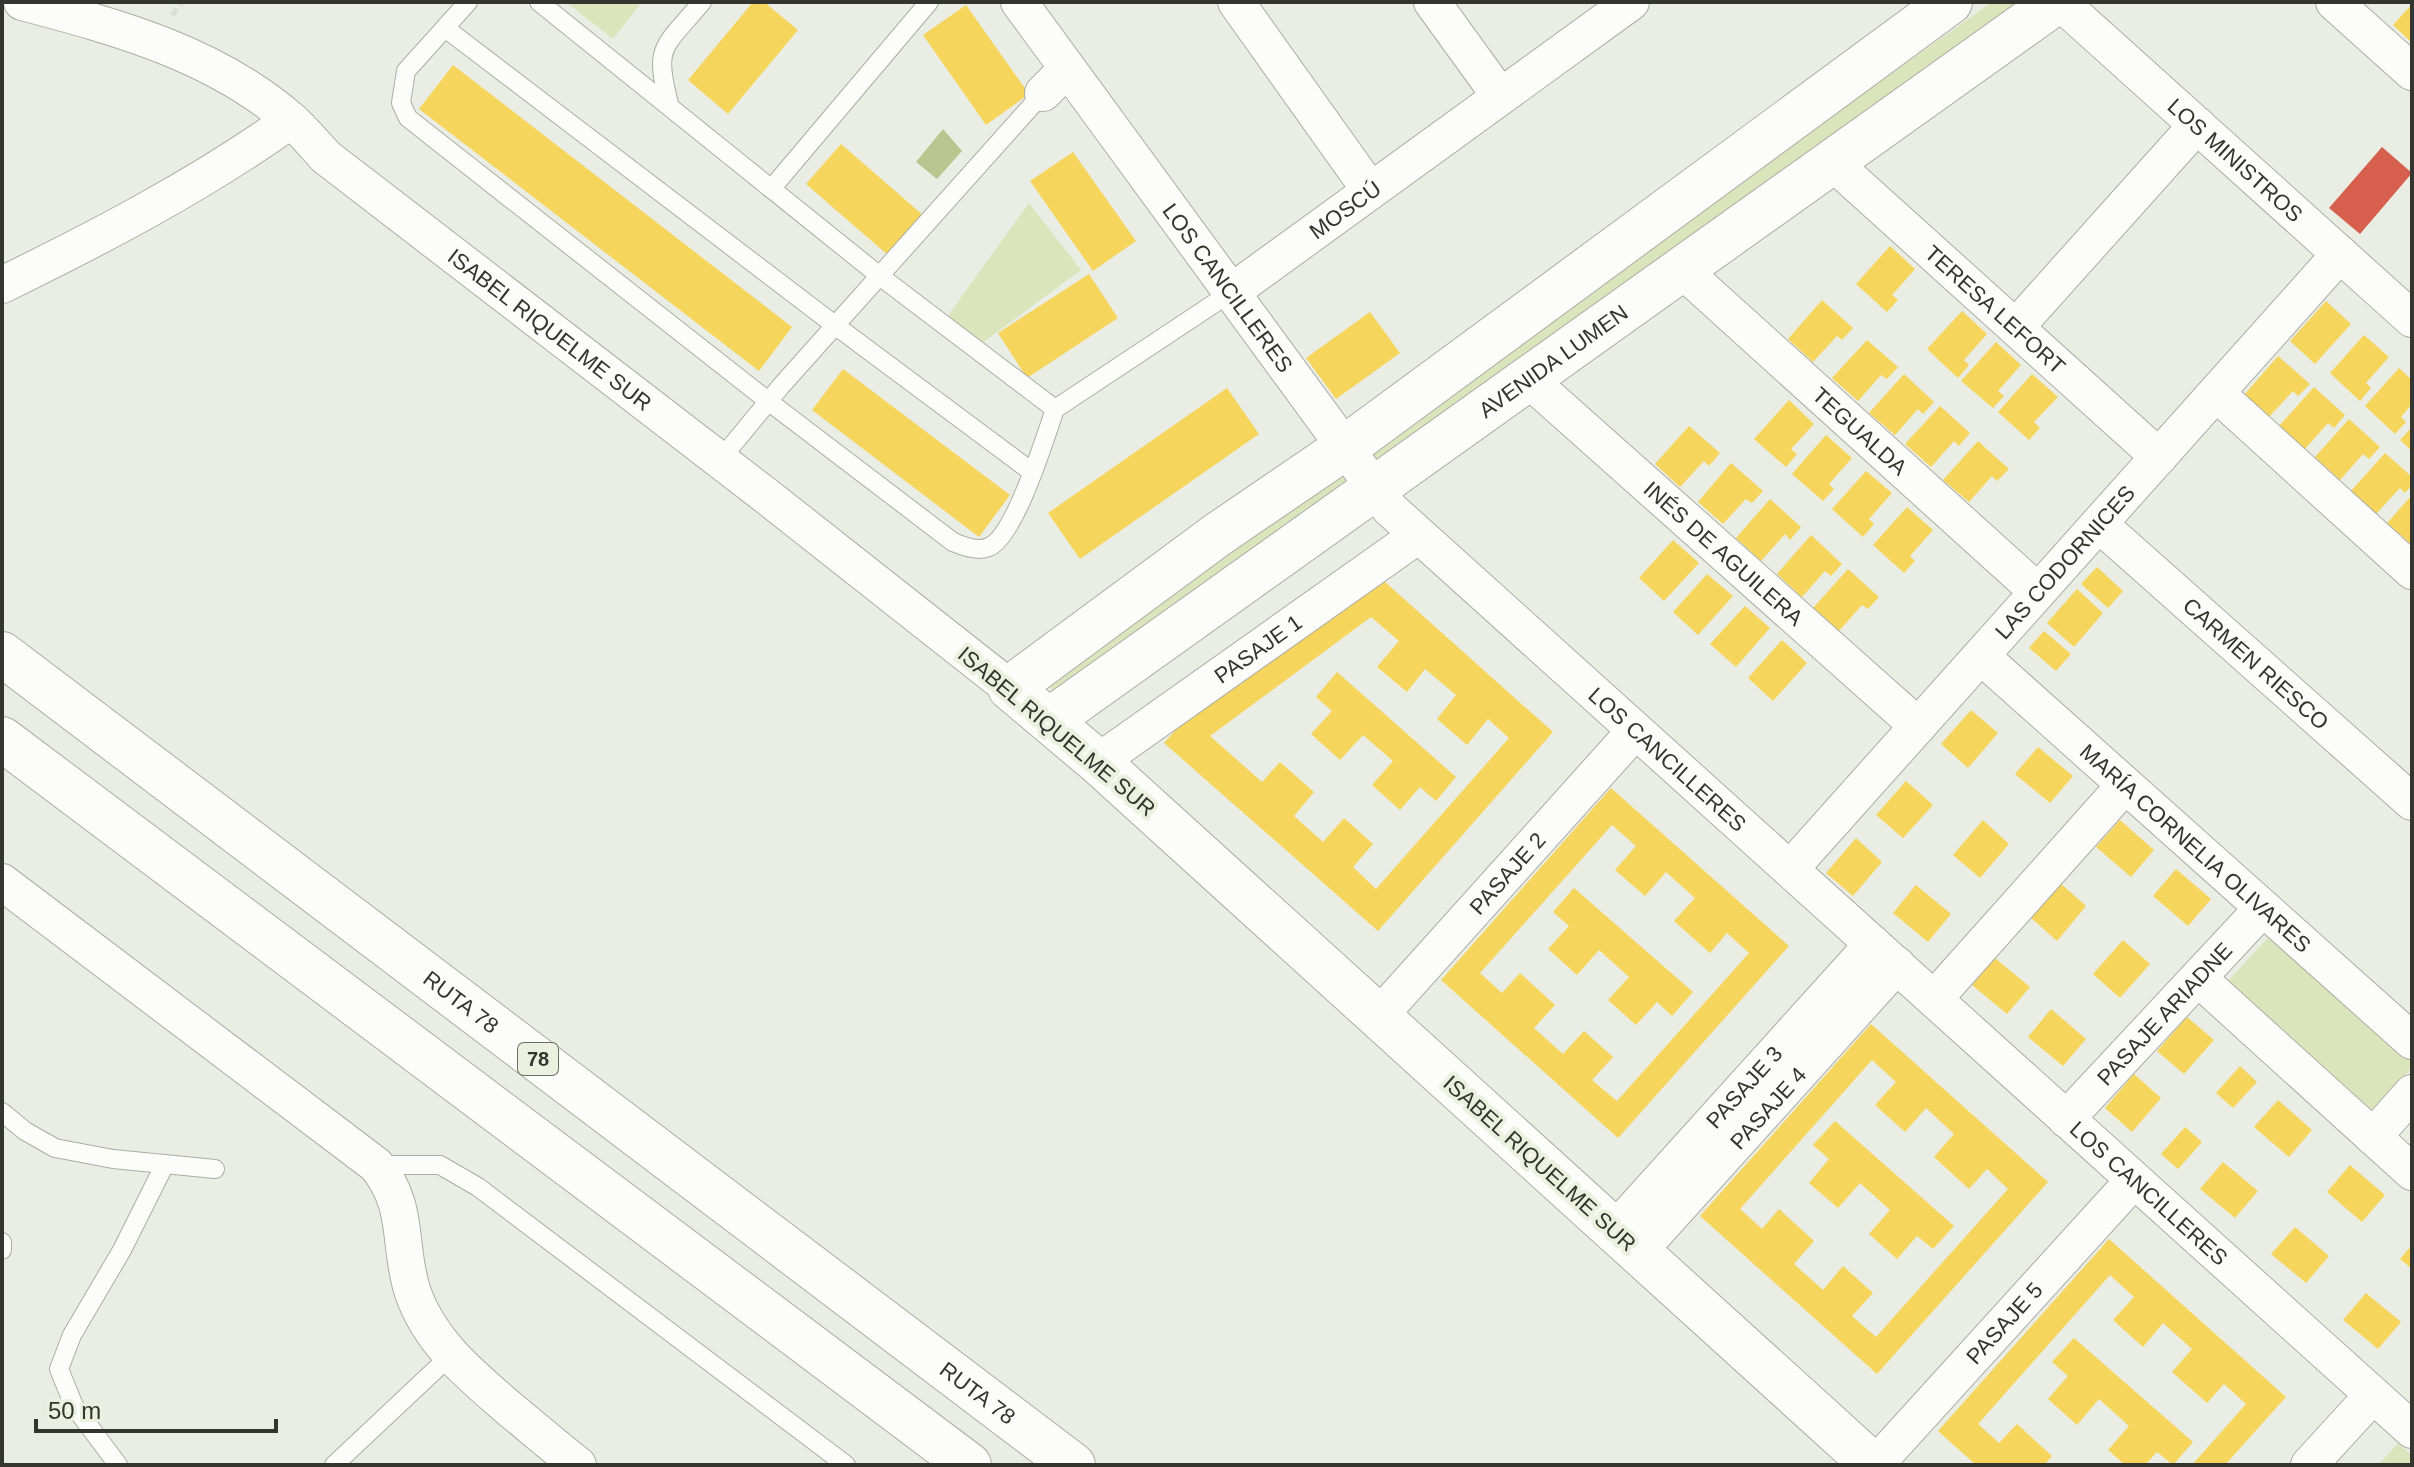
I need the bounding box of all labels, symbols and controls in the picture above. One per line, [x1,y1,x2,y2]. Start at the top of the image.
street label: LOS MINISTROS [2163,93,2307,227]
street label: MOSCÚ [1305,176,1386,244]
street label: LOS CANCILLERES [1158,199,1298,377]
street label: TERESA LEFORT [1920,240,2070,379]
street label: ISABEL RIQUELME SUR [443,244,656,416]
street label: AVENIDA LUMEN [1474,300,1633,423]
street label: TEGUALDA [1807,382,1912,481]
street label: INÉS DE AGUILERA [1639,476,1808,631]
street label: LAS CODORNICES [1990,480,2140,644]
street label: CARMEN RIESCO [2178,593,2333,735]
street label: PASAJE 1 [1210,610,1307,689]
street label: ISABEL RIQUELME SUR [953,642,1160,821]
street label: LOS CANCILLERES [1583,682,1751,837]
street label: MARÍA CORNELIA OLIVARES [2075,739,2316,958]
street label: PASAJE 2 [1465,828,1551,919]
street label: PASAJE ARIADNE [2092,938,2237,1090]
street label: RUTA 78 [418,966,503,1039]
street label: PASAJE 3 [1701,1041,1788,1133]
road number: 78 [518,1043,558,1075]
street label: PASAJE 4 [1725,1062,1812,1154]
street label: ISABEL RIQUELME SUR [1438,1071,1641,1256]
street label: LOS CANCILLERES [2065,1116,2233,1271]
street label: PASAJE 5 [1961,1277,2048,1369]
street label: RUTA 78 [935,1357,1020,1430]
scale bar [36,1383,276,1433]
text: 50 m [48,1397,101,1424]

